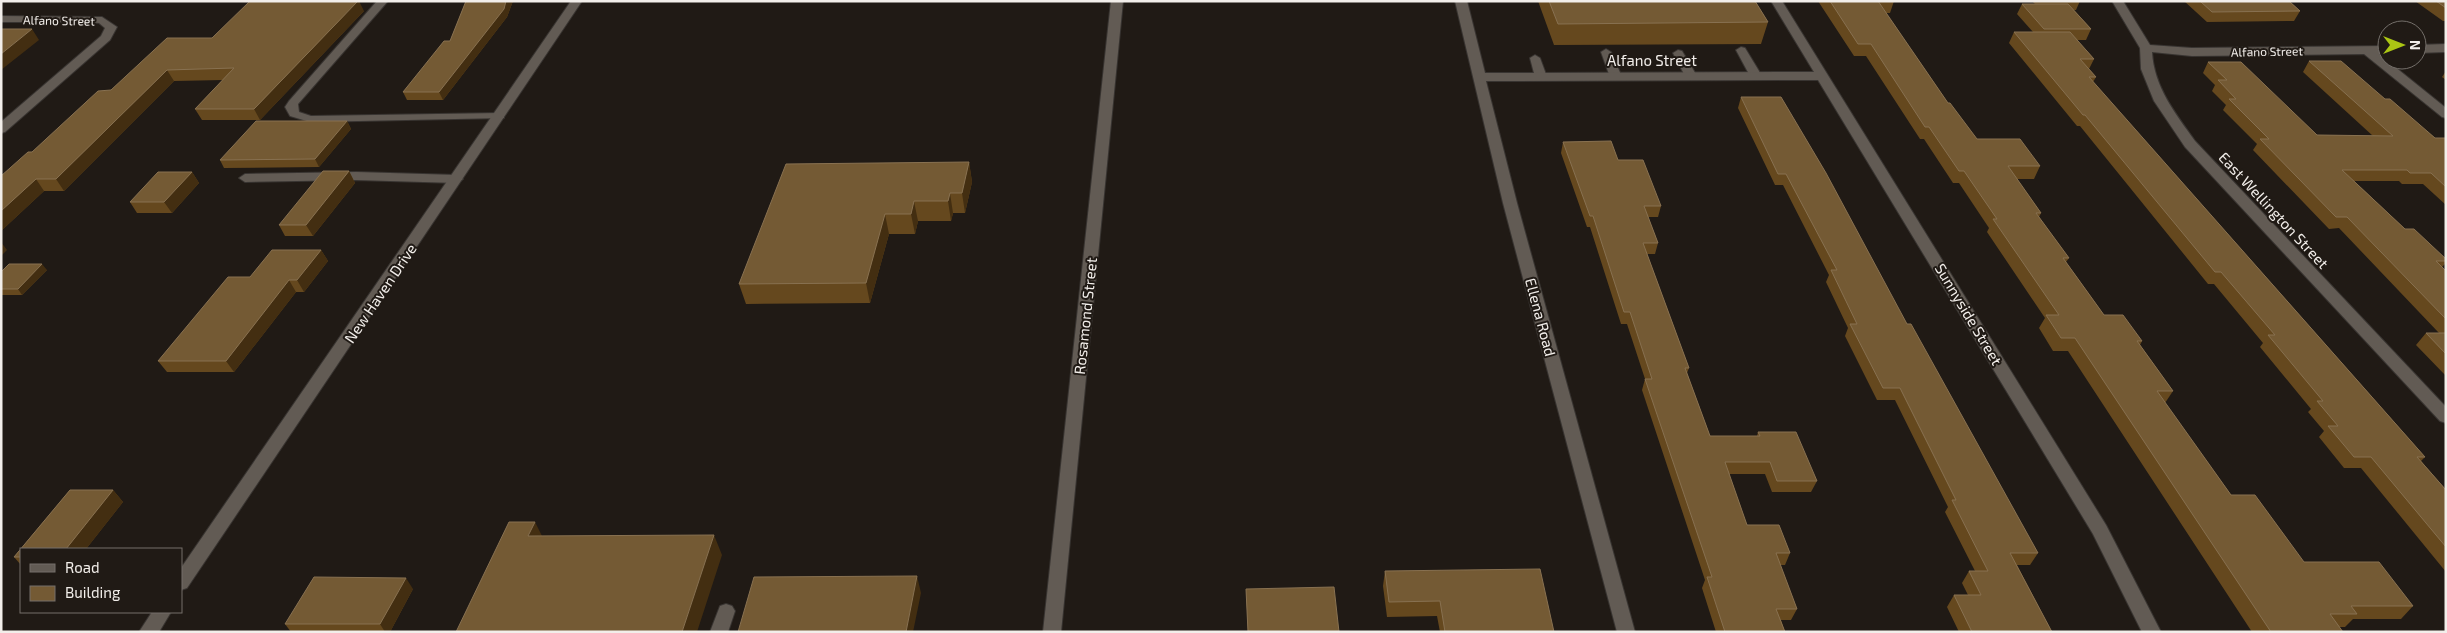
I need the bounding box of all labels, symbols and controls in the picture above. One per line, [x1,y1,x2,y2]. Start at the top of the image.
street label: Alfano Street [23,12,96,28]
north arrow [2377,20,2427,70]
text: N [2407,40,2424,50]
street label: Alfano Street [2231,43,2304,59]
street label: Alfano Street [1607,51,1697,69]
street label: East Wellington Street [2215,148,2333,272]
street label: New Haven Drive [340,240,420,346]
street label: Rosamond Street [1070,256,1100,375]
street label: Sunnyside Street [1932,260,2007,368]
street label: Ellena Road [1522,276,1560,358]
legend [20,548,182,613]
text: Road [65,558,100,576]
text: Building [65,583,121,601]

